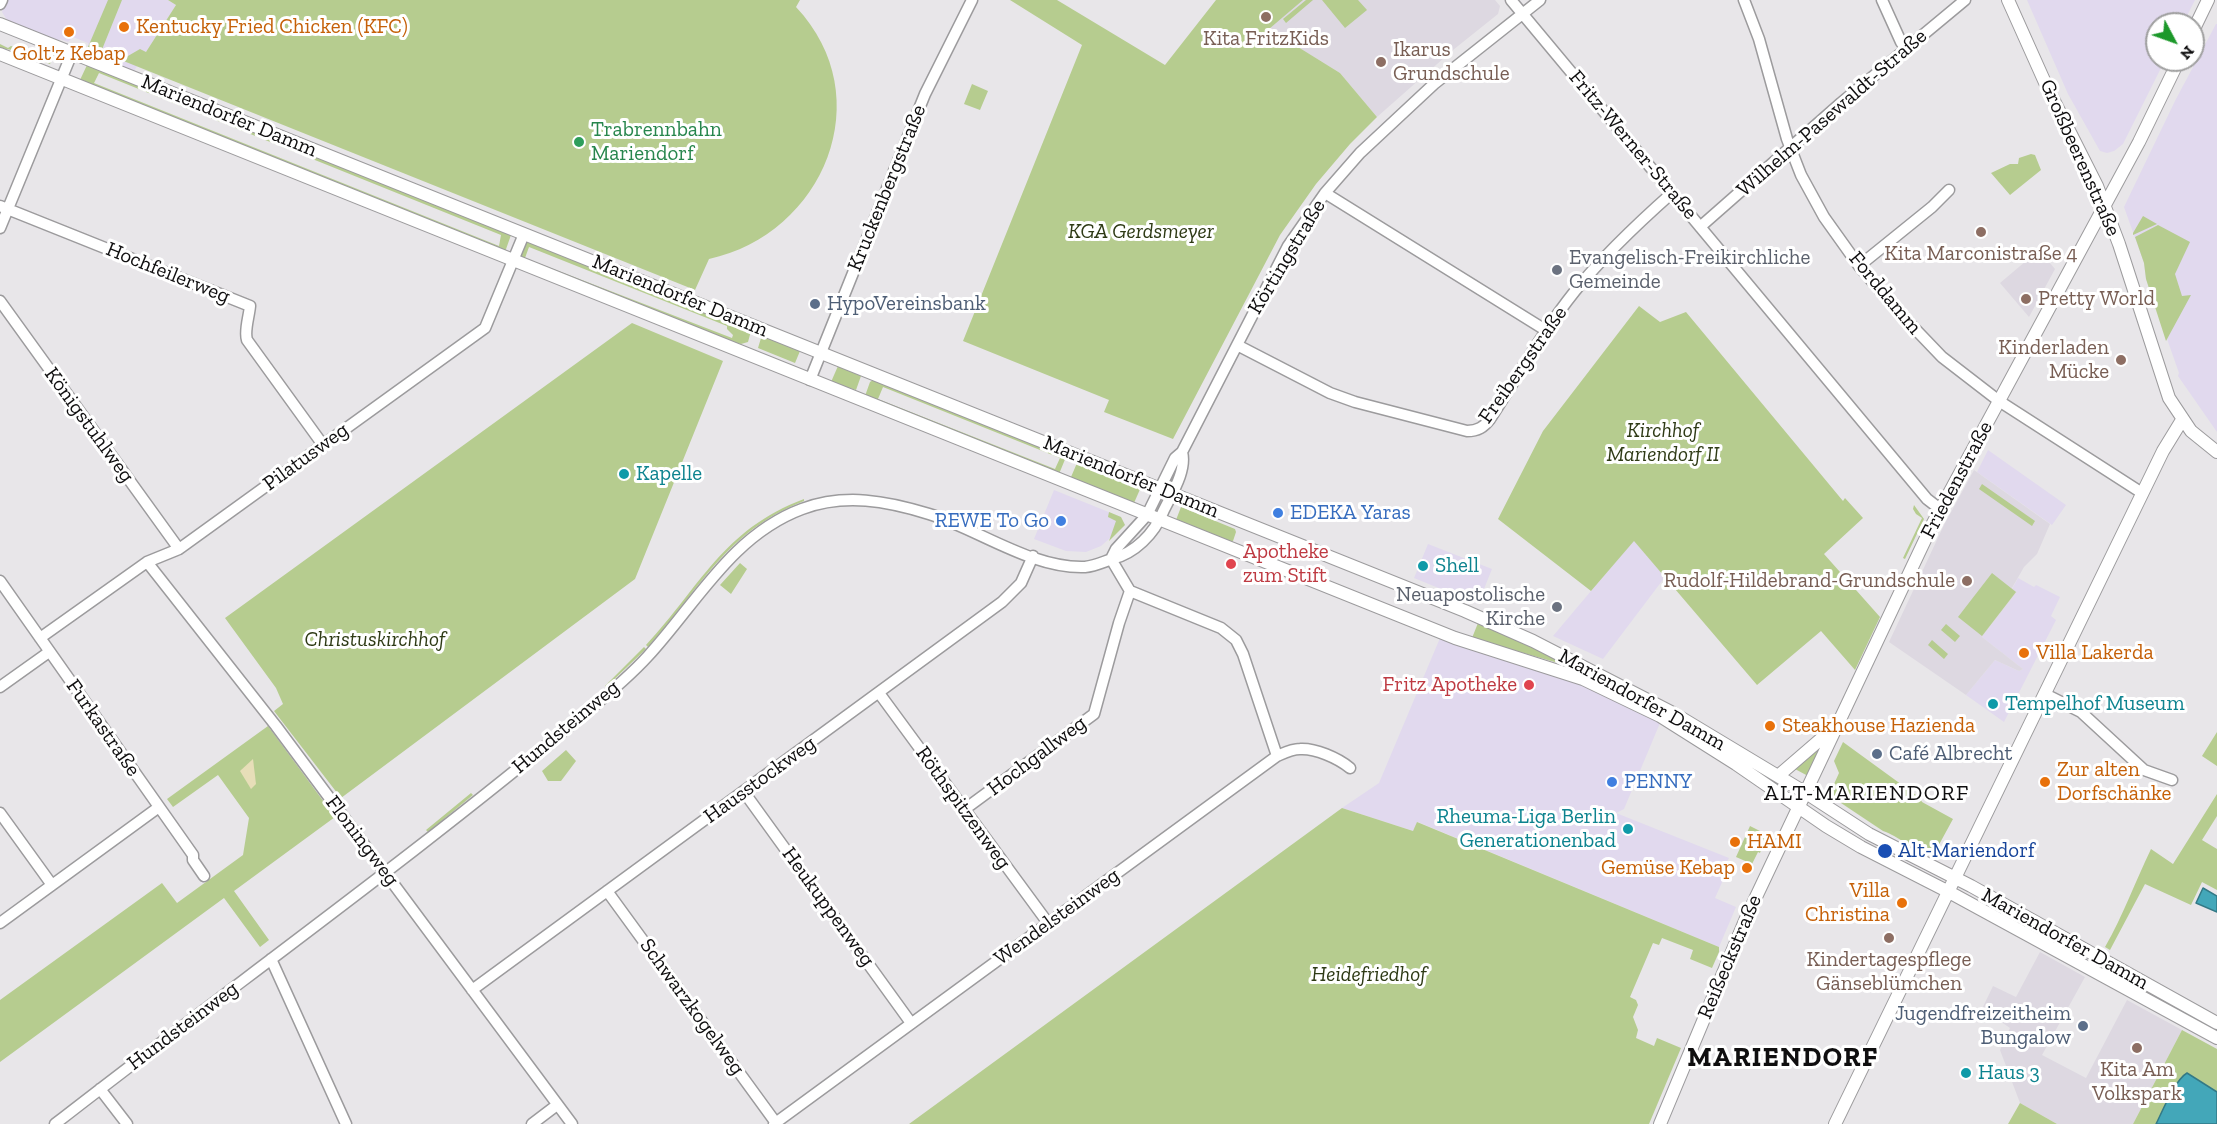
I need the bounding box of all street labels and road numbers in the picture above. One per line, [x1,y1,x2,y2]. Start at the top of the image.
street label: Wilhelm-Pasewaldt-Straße [1732,24,1932,202]
street label: Fritz-Werner-Straße [1563,65,1703,225]
street label: Mariendorfer Damm [137,69,321,163]
street label: Großbeerenstraße [2034,76,2126,240]
street label: Kruckenbergstraße [842,101,932,275]
street label: Körtingstraße [1243,195,1331,319]
street label: Hochfeilerweg [102,237,234,309]
street label: Forddamm [1843,246,1927,340]
street label: Mariendorfer Damm [588,249,772,343]
street label: Freibergstraße [1473,302,1573,428]
street label: Königstuhlweg [39,362,139,488]
street label: Friedenstraße [1916,417,1998,543]
street label: Pilatusweg [258,418,354,496]
street label: Mariendorfer Damm [1039,430,1223,524]
street label: Mariendorfer Damm [1554,644,1730,756]
street label: Furkastraße [60,675,146,781]
street label: Hundsteinweg [507,675,625,779]
street label: Hochgallweg [983,711,1091,801]
street label: Hausstockweg [699,731,821,829]
street label: Röthspitzenweg [910,742,1016,874]
street label: Floningweg [320,791,404,891]
street label: Heukuppenweg [776,842,880,972]
street label: Wendelsteinweg [989,863,1125,971]
street label: Mariendorfer Damm [1977,883,2153,995]
street label: Reißeckstraße [1693,891,1767,1023]
street label: Schwarzkogelweg [634,934,750,1080]
street label: Hundsteinweg [123,976,243,1076]

